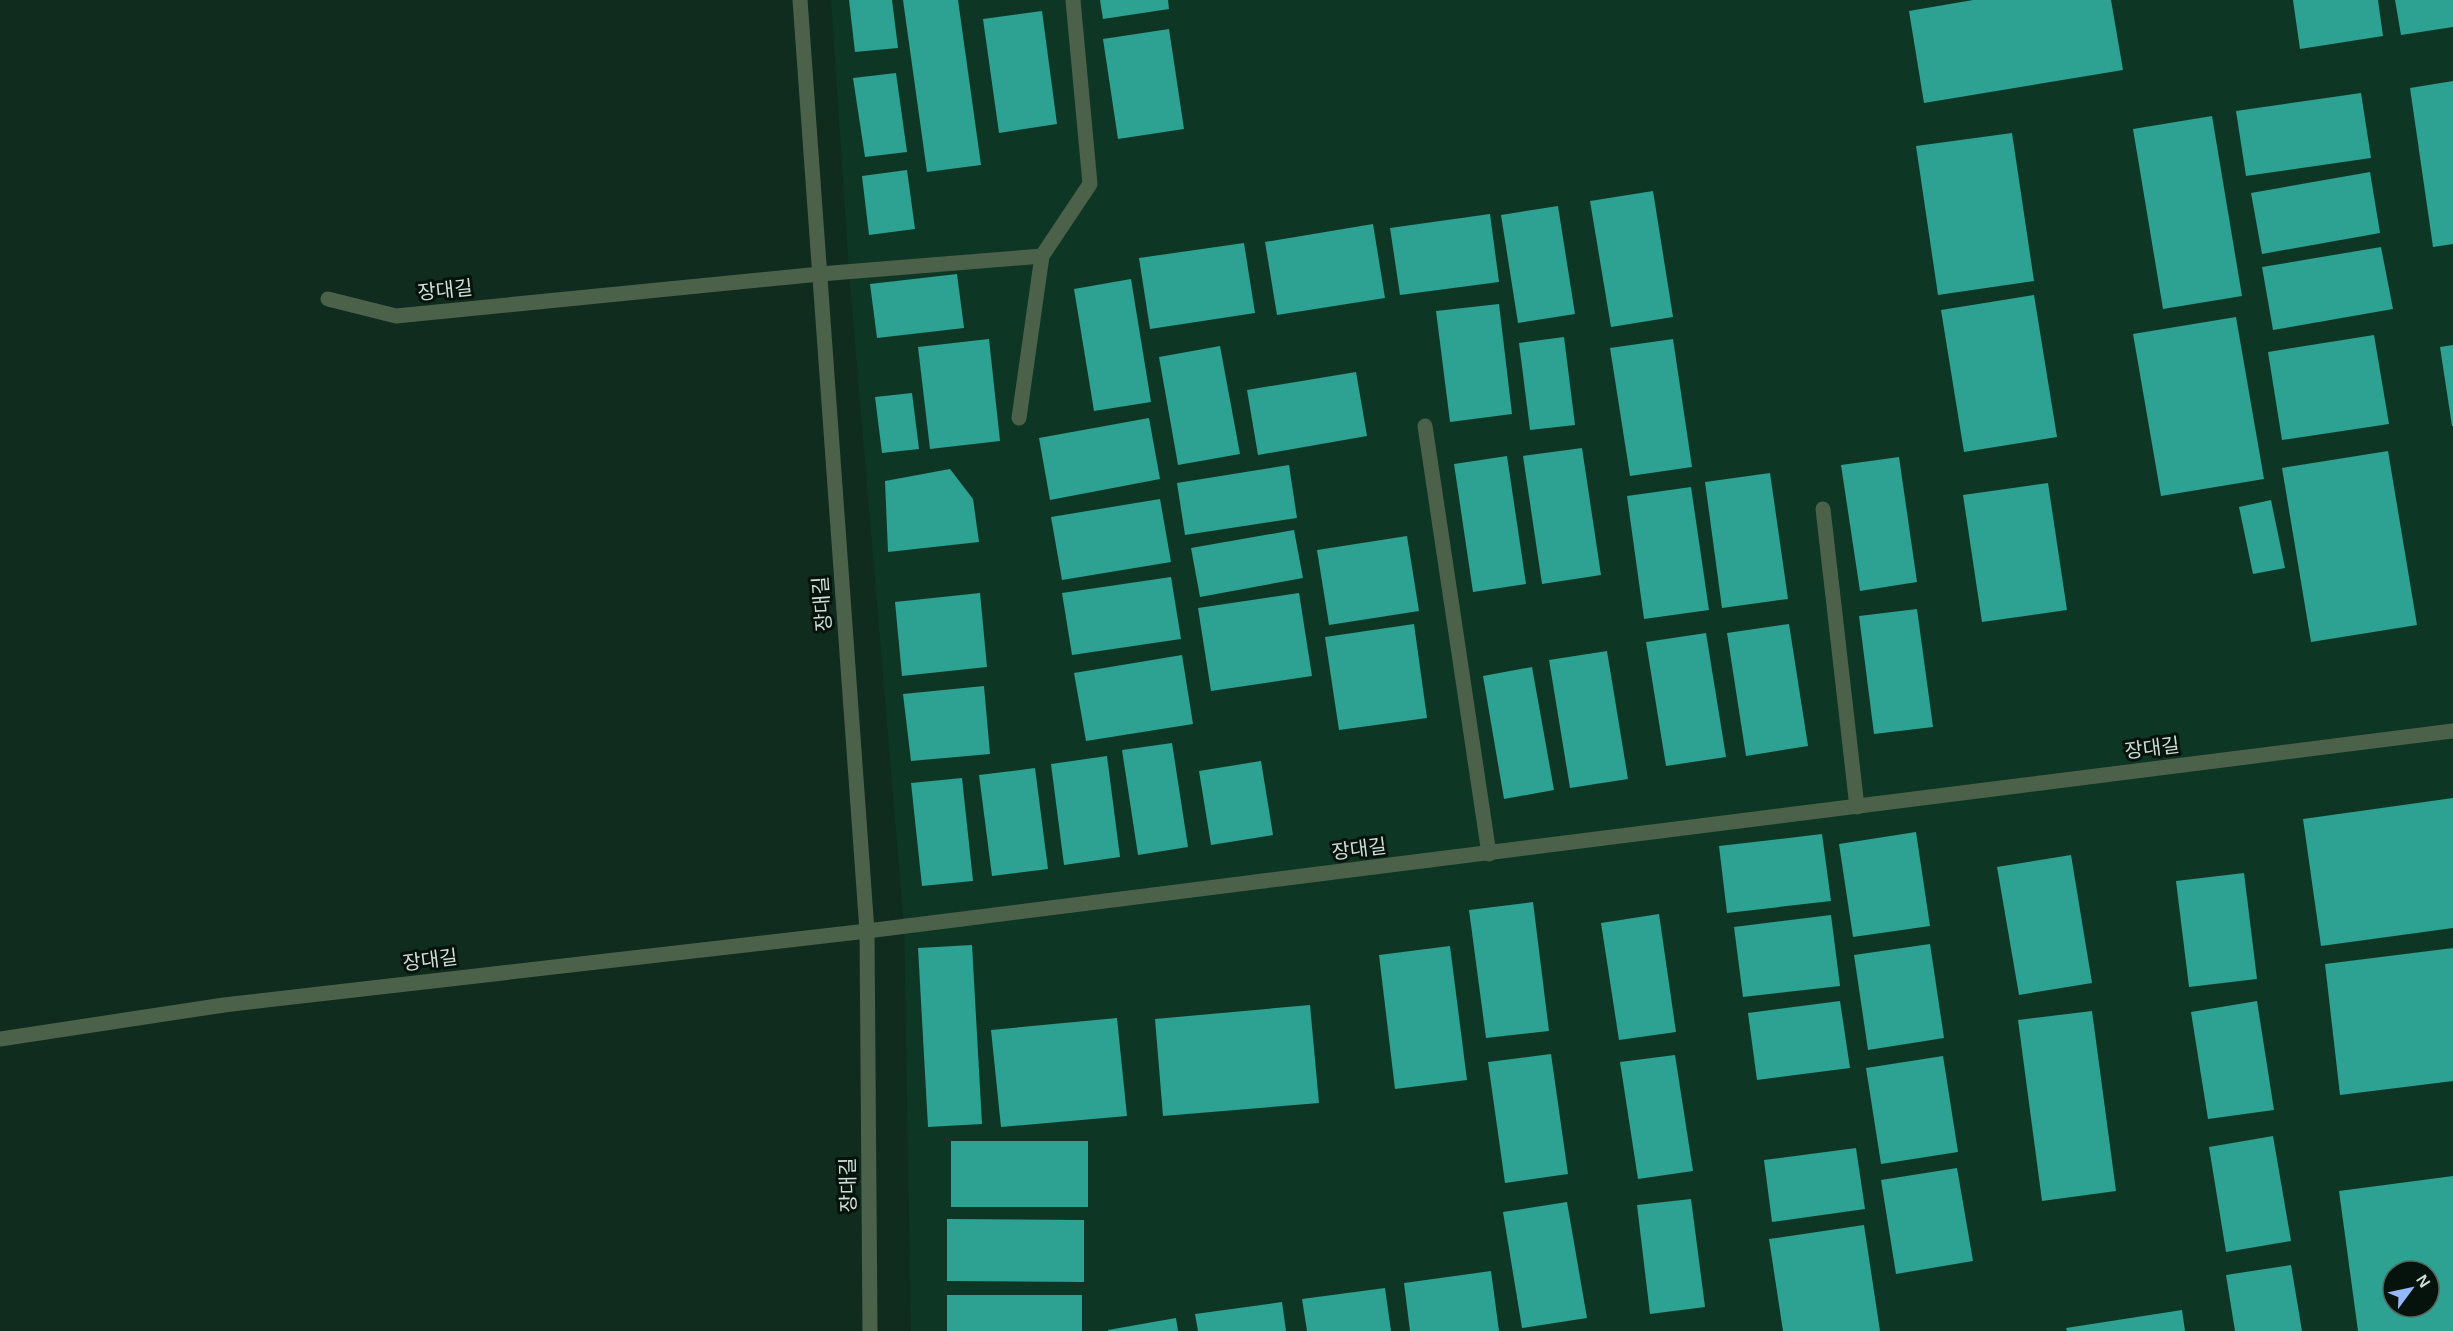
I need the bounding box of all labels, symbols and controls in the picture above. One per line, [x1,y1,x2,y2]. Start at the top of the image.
street label: 장대길 [416,276,474,304]
street label: 장대길 [809,576,835,632]
street label: 장대길 [2123,734,2181,762]
street label: 장대길 [1330,835,1388,863]
street label: 장대길 [401,946,459,974]
street label: 장대길 [837,1157,859,1213]
north arrow [2381,1259,2441,1319]
text: N [2413,1272,2433,1291]

